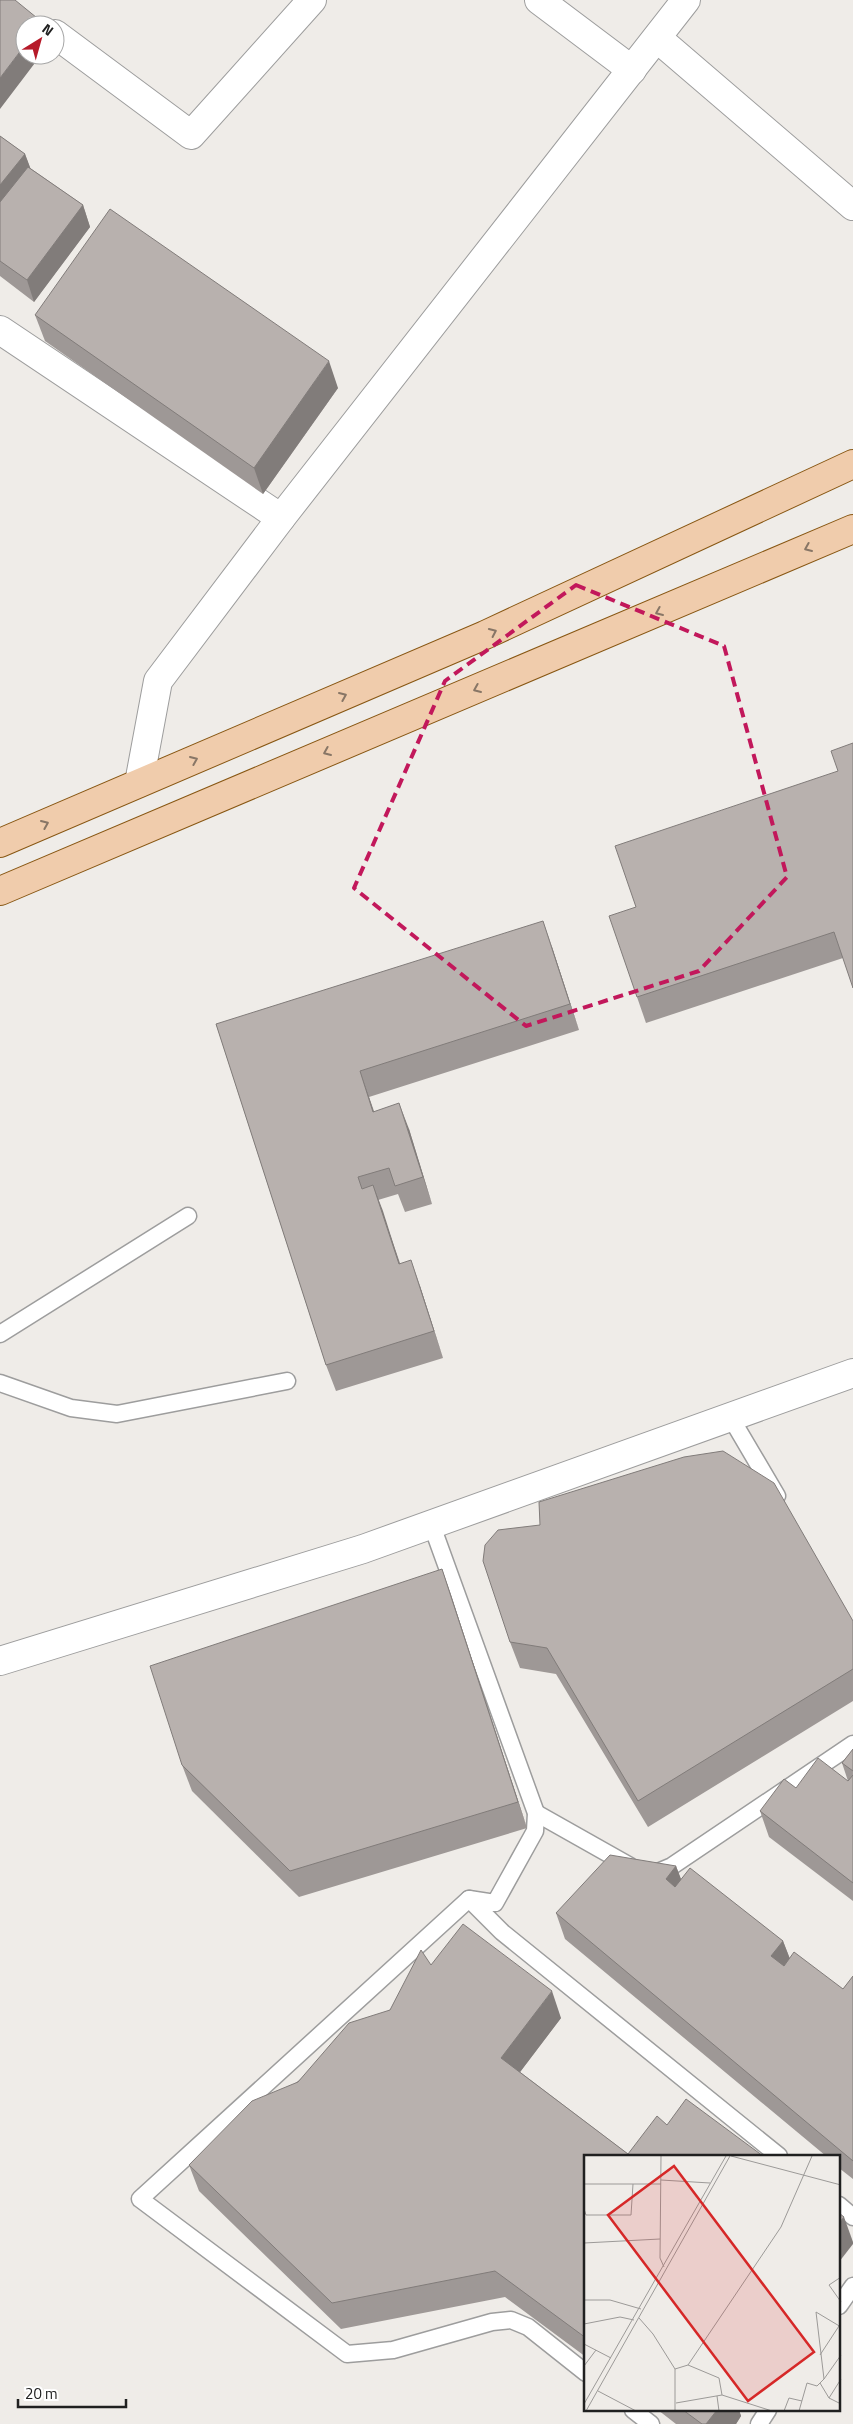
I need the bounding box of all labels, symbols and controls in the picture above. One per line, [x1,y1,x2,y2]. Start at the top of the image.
north arrow [15,15,65,65]
text: N [38,18,58,41]
one-way arrow [804,542,813,552]
one-way arrow [655,606,663,616]
one-way arrow [488,627,497,638]
one-way arrow [473,682,482,693]
one-way arrow [338,691,347,702]
one-way arrow [323,746,332,756]
one-way arrow [189,755,198,766]
one-way arrow [40,820,49,831]
inset map [584,2155,840,2412]
scale bar [18,2376,125,2408]
text: 20 m [25,2382,58,2405]

